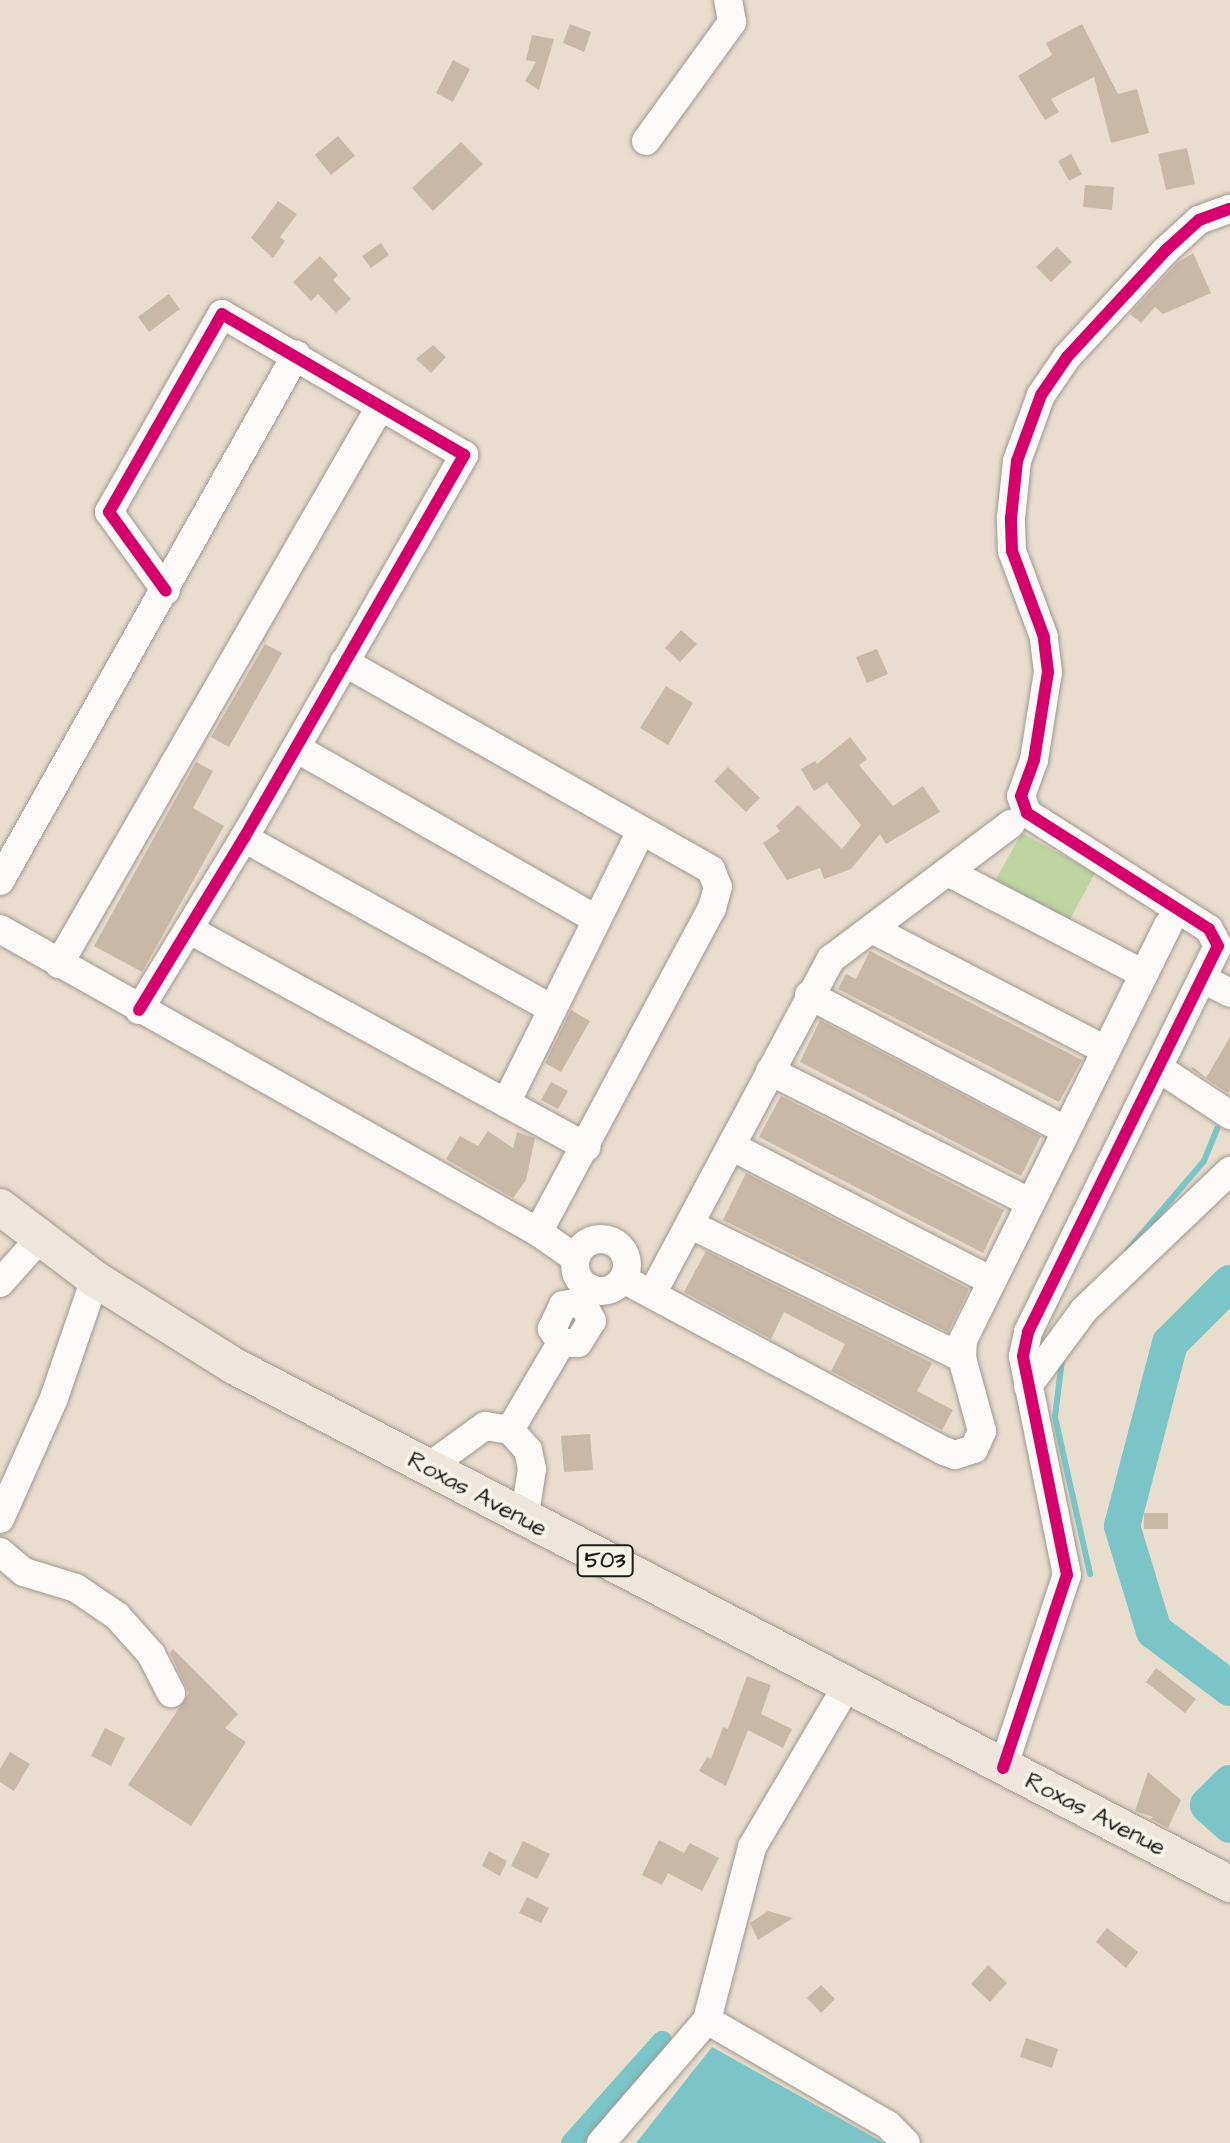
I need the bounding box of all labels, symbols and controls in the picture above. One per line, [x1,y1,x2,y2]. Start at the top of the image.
street label: Roxas Avenue [402,1446,552,1544]
road number: 503 [575,1543,635,1579]
street label: Roxas Avenue [1020,1767,1170,1863]

